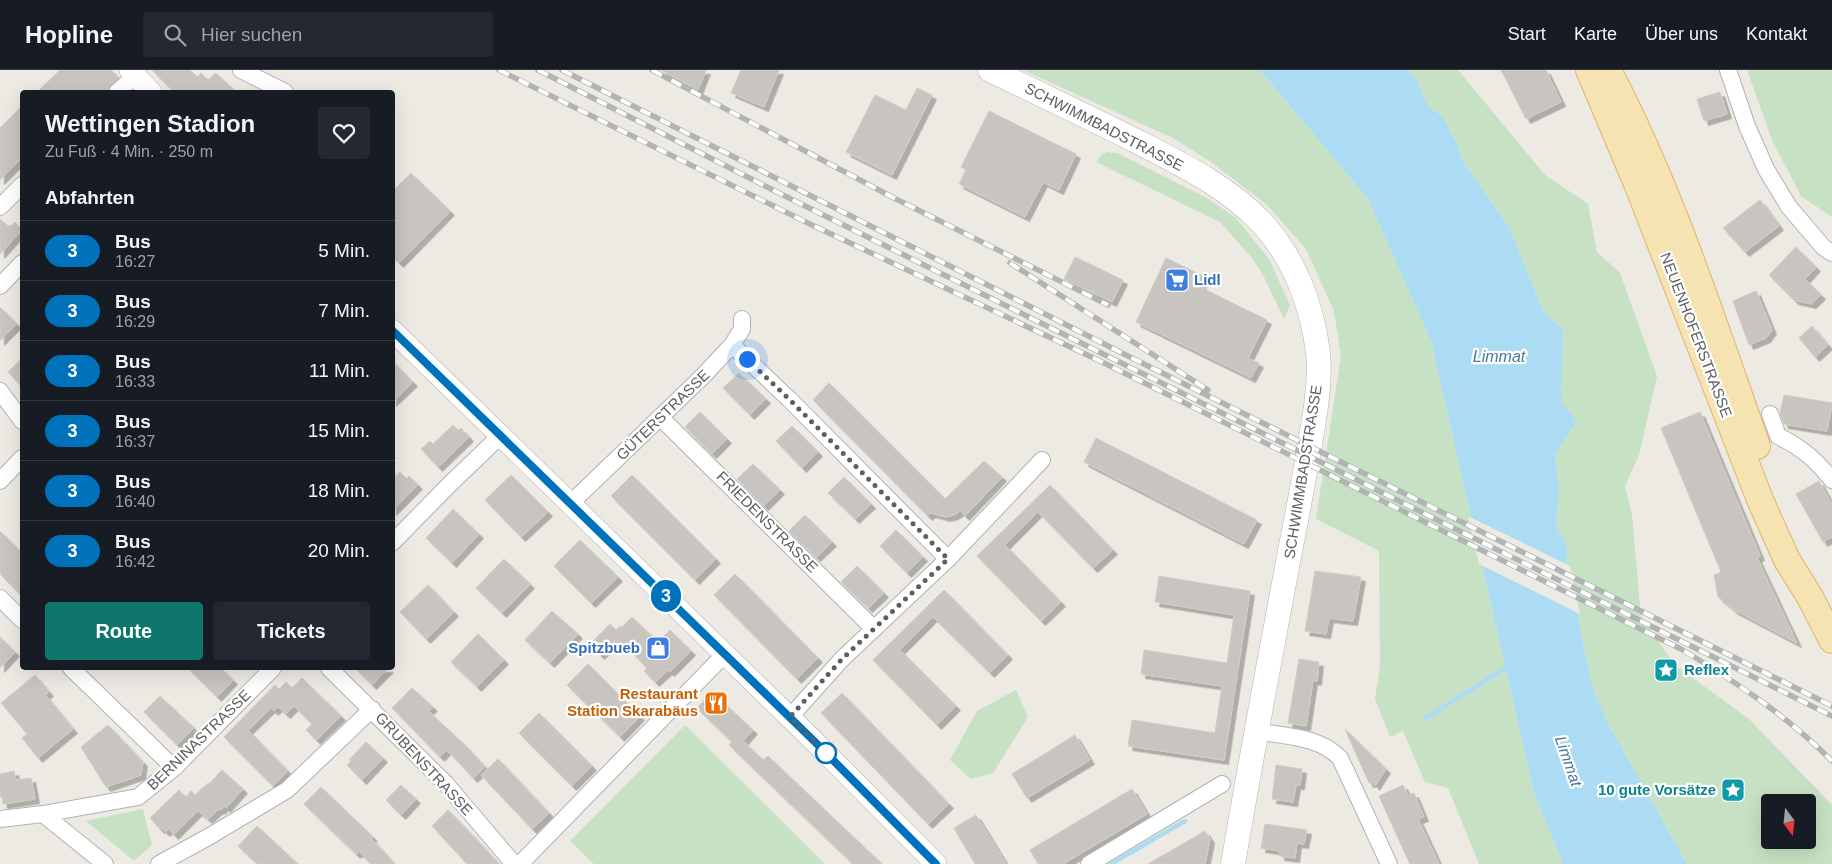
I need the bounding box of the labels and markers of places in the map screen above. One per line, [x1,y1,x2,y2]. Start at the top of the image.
supermarket icon: Lidl [1164,267,1190,293]
place label: Lidl [1194,271,1221,288]
shop icon: Spitzbueb [645,635,671,661]
place label: Spitzbueb [568,639,640,656]
place icon: Reflex [1653,657,1679,683]
place label: Reflex [1684,661,1730,678]
place label: Restaurant Station Skarabäus [567,685,698,719]
restaurant icon: Restaurant Station Skarabäus [703,690,729,716]
unlabelled marker [815,742,837,764]
place icon: 10 gute Vorsätze [1720,777,1746,803]
place label: 10 gute Vorsätze [1598,781,1716,798]

